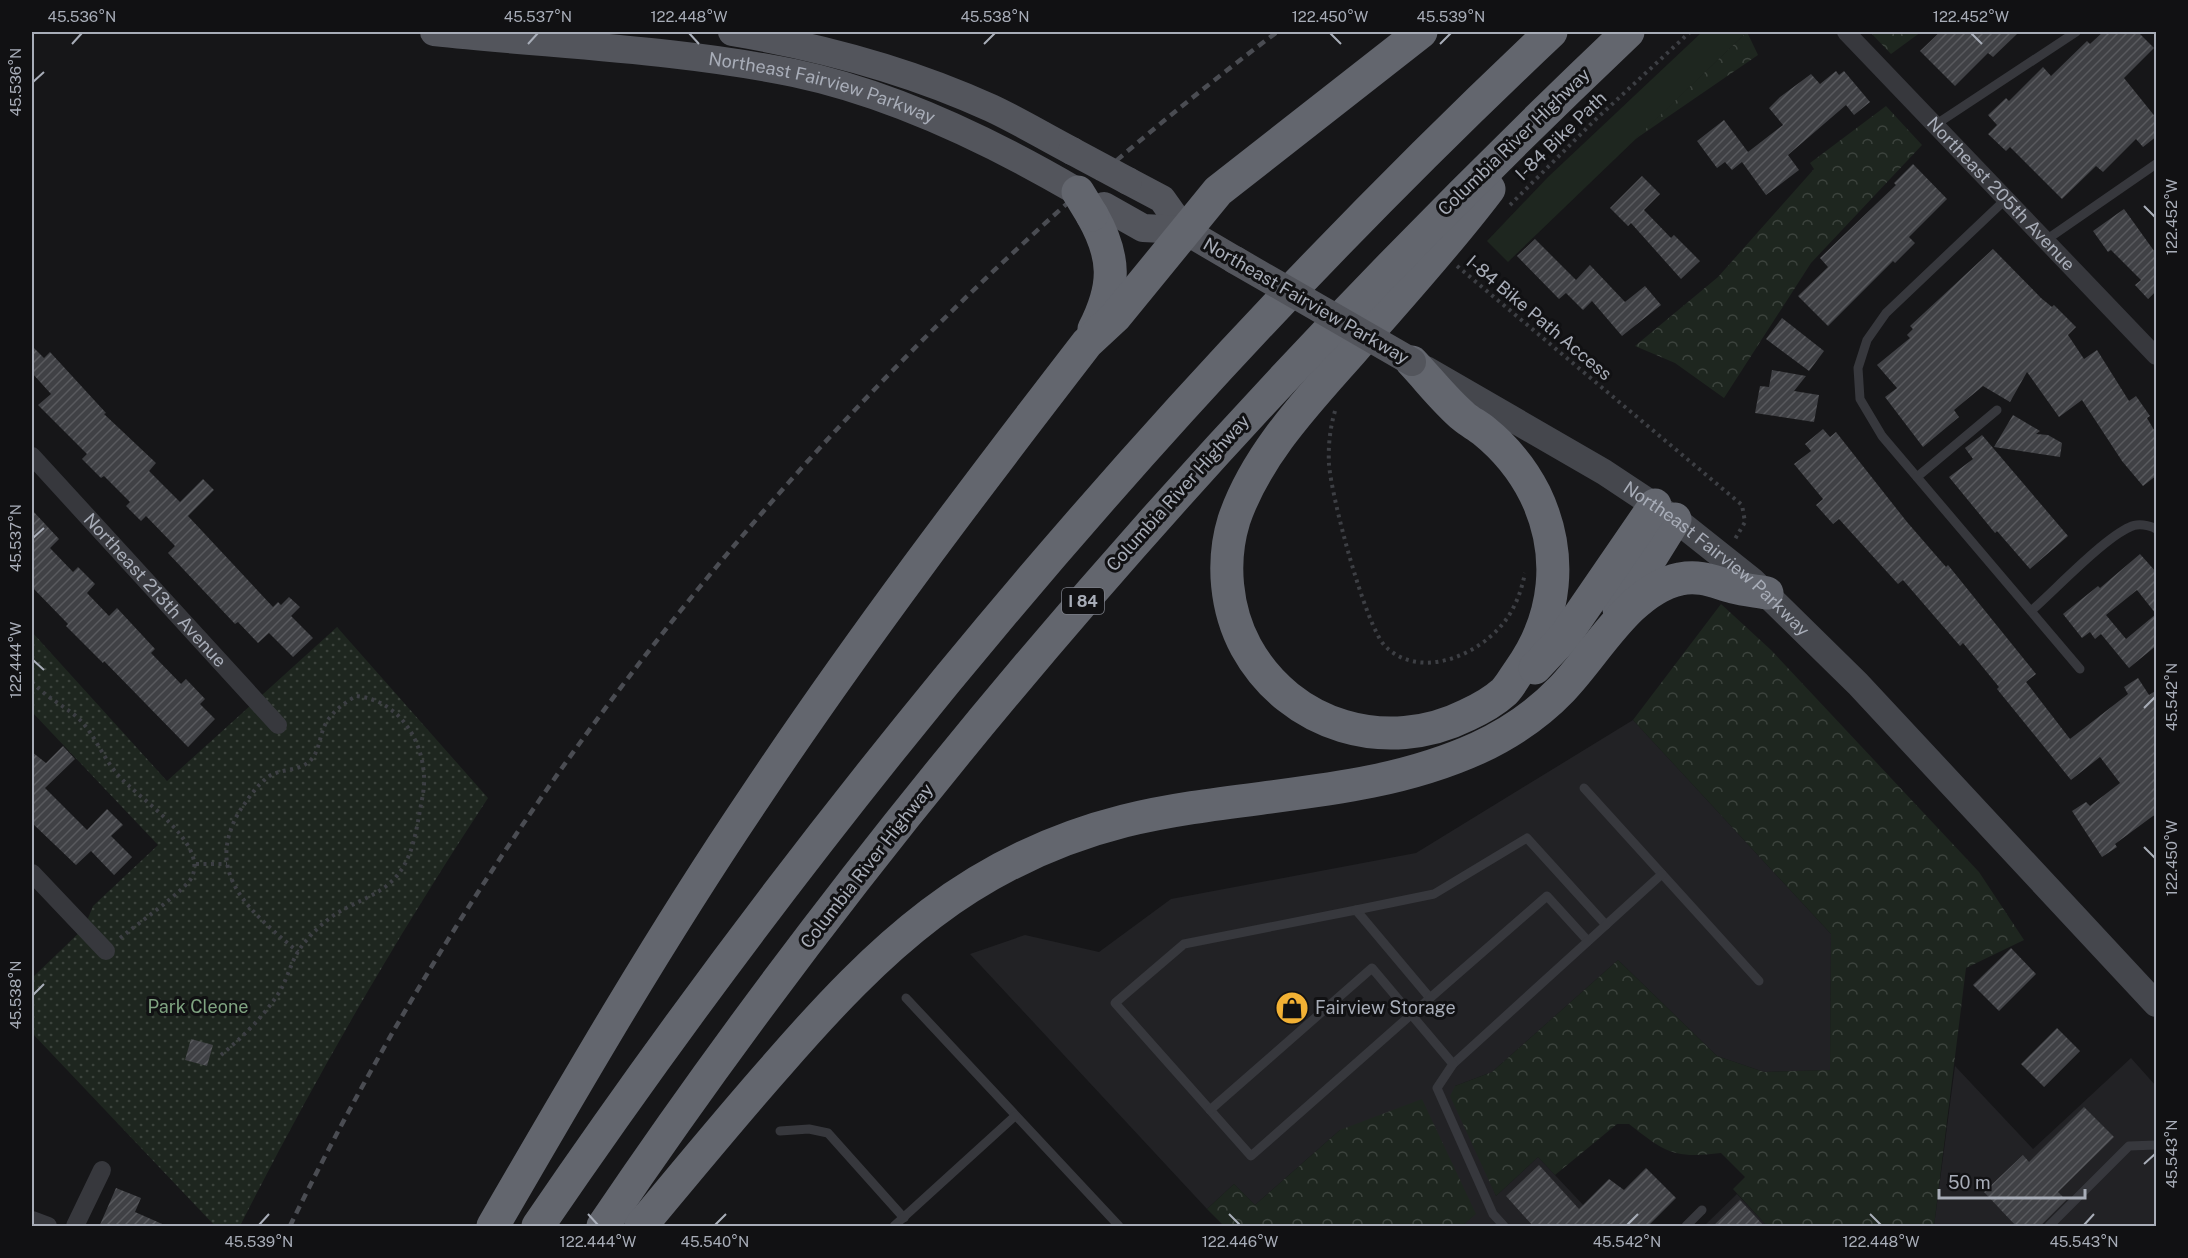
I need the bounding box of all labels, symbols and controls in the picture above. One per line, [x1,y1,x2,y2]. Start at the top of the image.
text: 45.536°N [48,8,116,25]
text: 45.537°N [504,8,572,25]
text: 122.448°W [650,8,728,25]
text: 45.538°N [960,8,1030,25]
text: 122.450°W [1292,8,1368,25]
text: 45.539°N [1417,8,1485,25]
text: 122.452°W [1933,8,2009,25]
text: 45.536°N [7,48,24,116]
street label: Northeast Fairview Parkway [707,48,939,128]
street label: Columbia River Highway [1433,63,1594,220]
street label: I-84 Bike Path [1511,87,1610,184]
street label: Northeast 205th Avenue [1923,112,2080,275]
text: 122.452°W [2163,179,2180,255]
street label: Northeast Fairview Parkway [1200,233,1413,368]
street label: I-84 Bike Path Access [1463,251,1616,384]
street label: Columbia River Highway [1102,410,1254,575]
street label: Northeast Fairview Parkway [1620,477,1814,641]
text: 45.537°N [7,504,24,572]
street label: Northeast 213th Avenue [80,509,231,671]
road number: I 84 [1062,588,1104,614]
text: 122.444°W [7,622,24,698]
text: 45.542°N [2163,663,2180,731]
street label: Columbia River Highway [796,779,938,952]
text: 122.450°W [2163,820,2180,896]
text: 45.538°N [7,960,24,1030]
shop icon: Fairview Storage [1274,990,1310,1026]
park label: Park Cleone [147,996,249,1017]
place label: Fairview Storage [1315,997,1456,1018]
text: 45.543°N [2163,1119,2180,1189]
scale bar [1939,1162,2084,1200]
text: 50 m [1948,1172,1991,1193]
text: 45.539°N [225,1233,293,1250]
text: 122.444°W [560,1233,636,1250]
text: 45.540°N [681,1233,749,1250]
text: 122.446°W [1202,1233,1278,1250]
text: 45.542°N [1593,1233,1661,1250]
text: 122.448°W [1842,1233,1920,1250]
text: 45.543°N [2049,1233,2119,1250]

